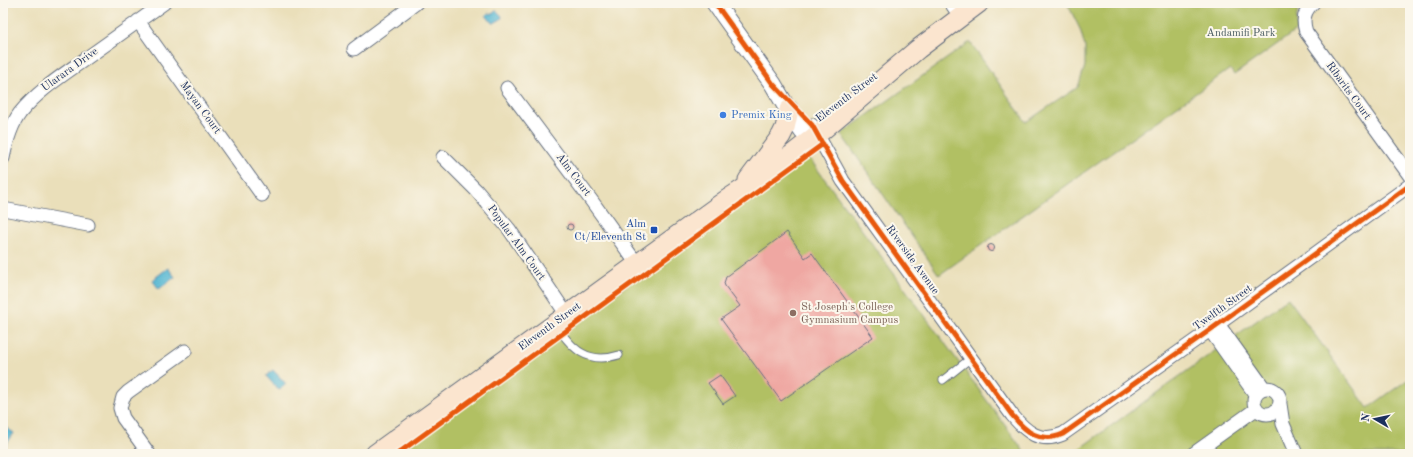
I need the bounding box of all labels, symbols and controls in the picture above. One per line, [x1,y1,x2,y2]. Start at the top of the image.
park label: Andamifi Park [1207,28,1276,39]
street label: Ularara Drive [40,46,100,94]
street label: Ribarits Court [1324,60,1373,122]
street label: Eleventh Street [814,71,880,125]
street label: Mayan Court [177,80,223,136]
marker: Premix King [718,110,728,120]
place label: Premix King [731,110,792,121]
street label: Alm Court [553,152,593,198]
street label: Popular Alm Court [485,203,547,283]
place label: Alm Ct/Eleventh St [574,219,646,243]
street label: Riverside Avenue [883,223,941,297]
marker: Alm Ct/Eleventh St [649,225,659,235]
street label: Twelfth Street [1192,283,1254,333]
street label: Eleventh Street [517,301,583,353]
place label: St Joseph's College Gymnasium Campus [801,302,898,326]
marker: St Joseph's College Gymnasium Campus [788,308,798,318]
north arrow [1355,399,1395,439]
text: N [1361,412,1373,423]

